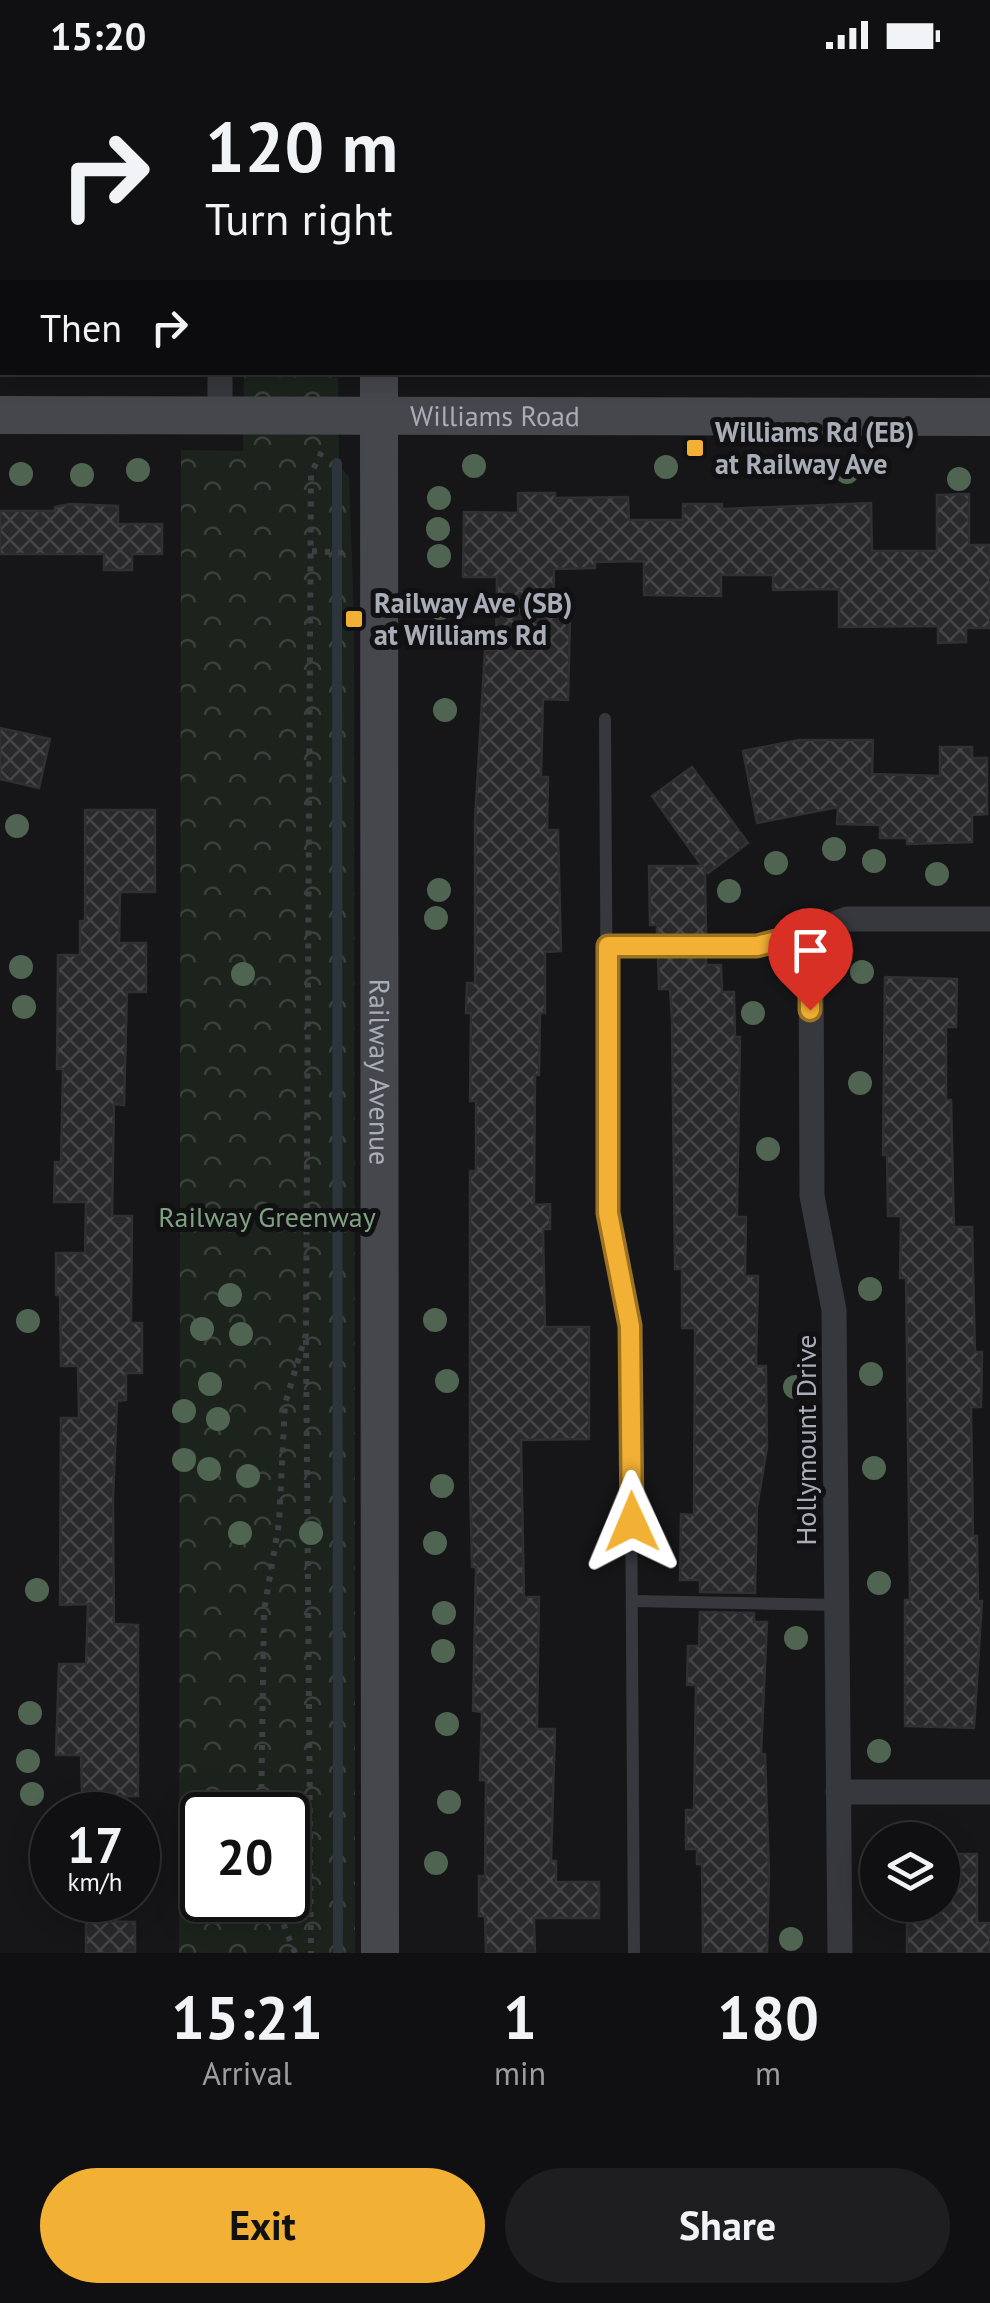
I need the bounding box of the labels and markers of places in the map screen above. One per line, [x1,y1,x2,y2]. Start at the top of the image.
place label: Williams Rd (EB) at Railway Ave [715,413,915,482]
marker: Williams Rd (EB) at Railway Ave [684,437,706,459]
place label: Railway Ave (SB) at Williams Rd [374,584,573,653]
marker: Railway Ave (SB) at Williams Rd [343,608,365,630]
pin [768,908,853,1011]

